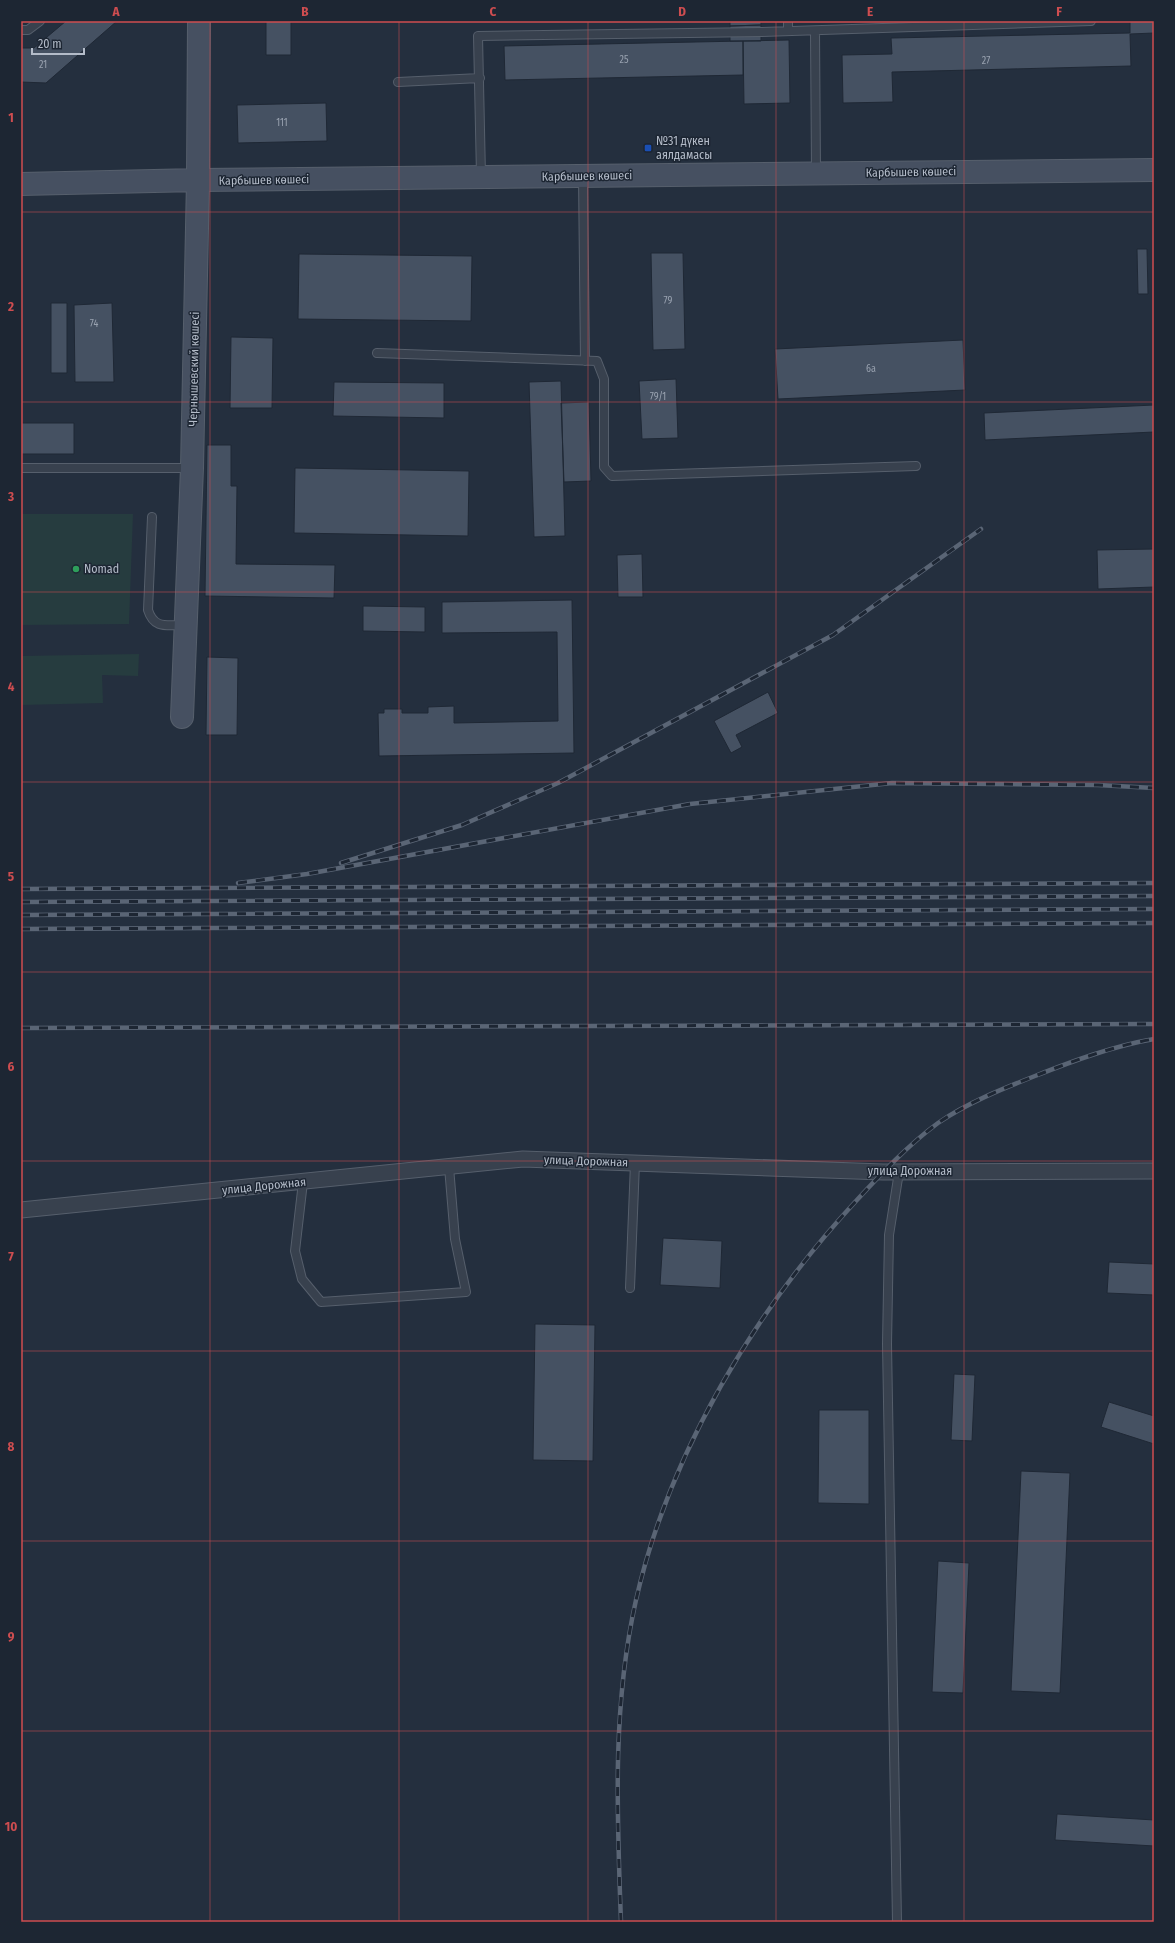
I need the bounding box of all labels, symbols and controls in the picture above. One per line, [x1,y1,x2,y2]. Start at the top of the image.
text: A [111,4,120,19]
text: B [301,4,309,19]
text: C [490,4,497,19]
text: D [678,4,686,19]
text: E [867,4,873,19]
text: F [1056,4,1062,19]
scale bar [32,30,84,56]
text: 20 m [38,37,62,51]
house number: 25 [620,54,629,66]
house number: 27 [982,55,990,67]
house number: 21 [39,59,47,71]
text: 1 [8,110,14,125]
house number: 111 [276,117,288,129]
place label: №31 дүкен аялдамасы [656,134,712,162]
marker: №31 дүкен аялдамасы [643,143,653,153]
street label: Карбышев көшесі [866,164,956,180]
street label: Карбышев көшесі [542,168,632,184]
street label: Карбышев көшесі [219,172,309,188]
house number: 79 [664,295,673,307]
text: 2 [7,299,14,314]
street label: Чернышевский көшесі [186,312,202,426]
house number: 74 [90,318,98,330]
house number: 6а [866,363,876,375]
house number: 79/1 [650,391,666,403]
text: 3 [7,489,14,504]
place label: Nomad [84,562,119,576]
marker: Nomad [71,564,81,574]
text: 4 [8,679,15,694]
text: 5 [8,869,14,884]
text: 6 [8,1059,15,1074]
street label: улица Дорожная [544,1153,628,1169]
street label: улица Дорожная [868,1164,952,1178]
street label: улица Дорожная [221,1175,307,1197]
text: 7 [8,1249,14,1264]
text: 8 [8,1439,15,1454]
text: 9 [8,1629,15,1644]
text: 10 [5,1819,17,1834]

